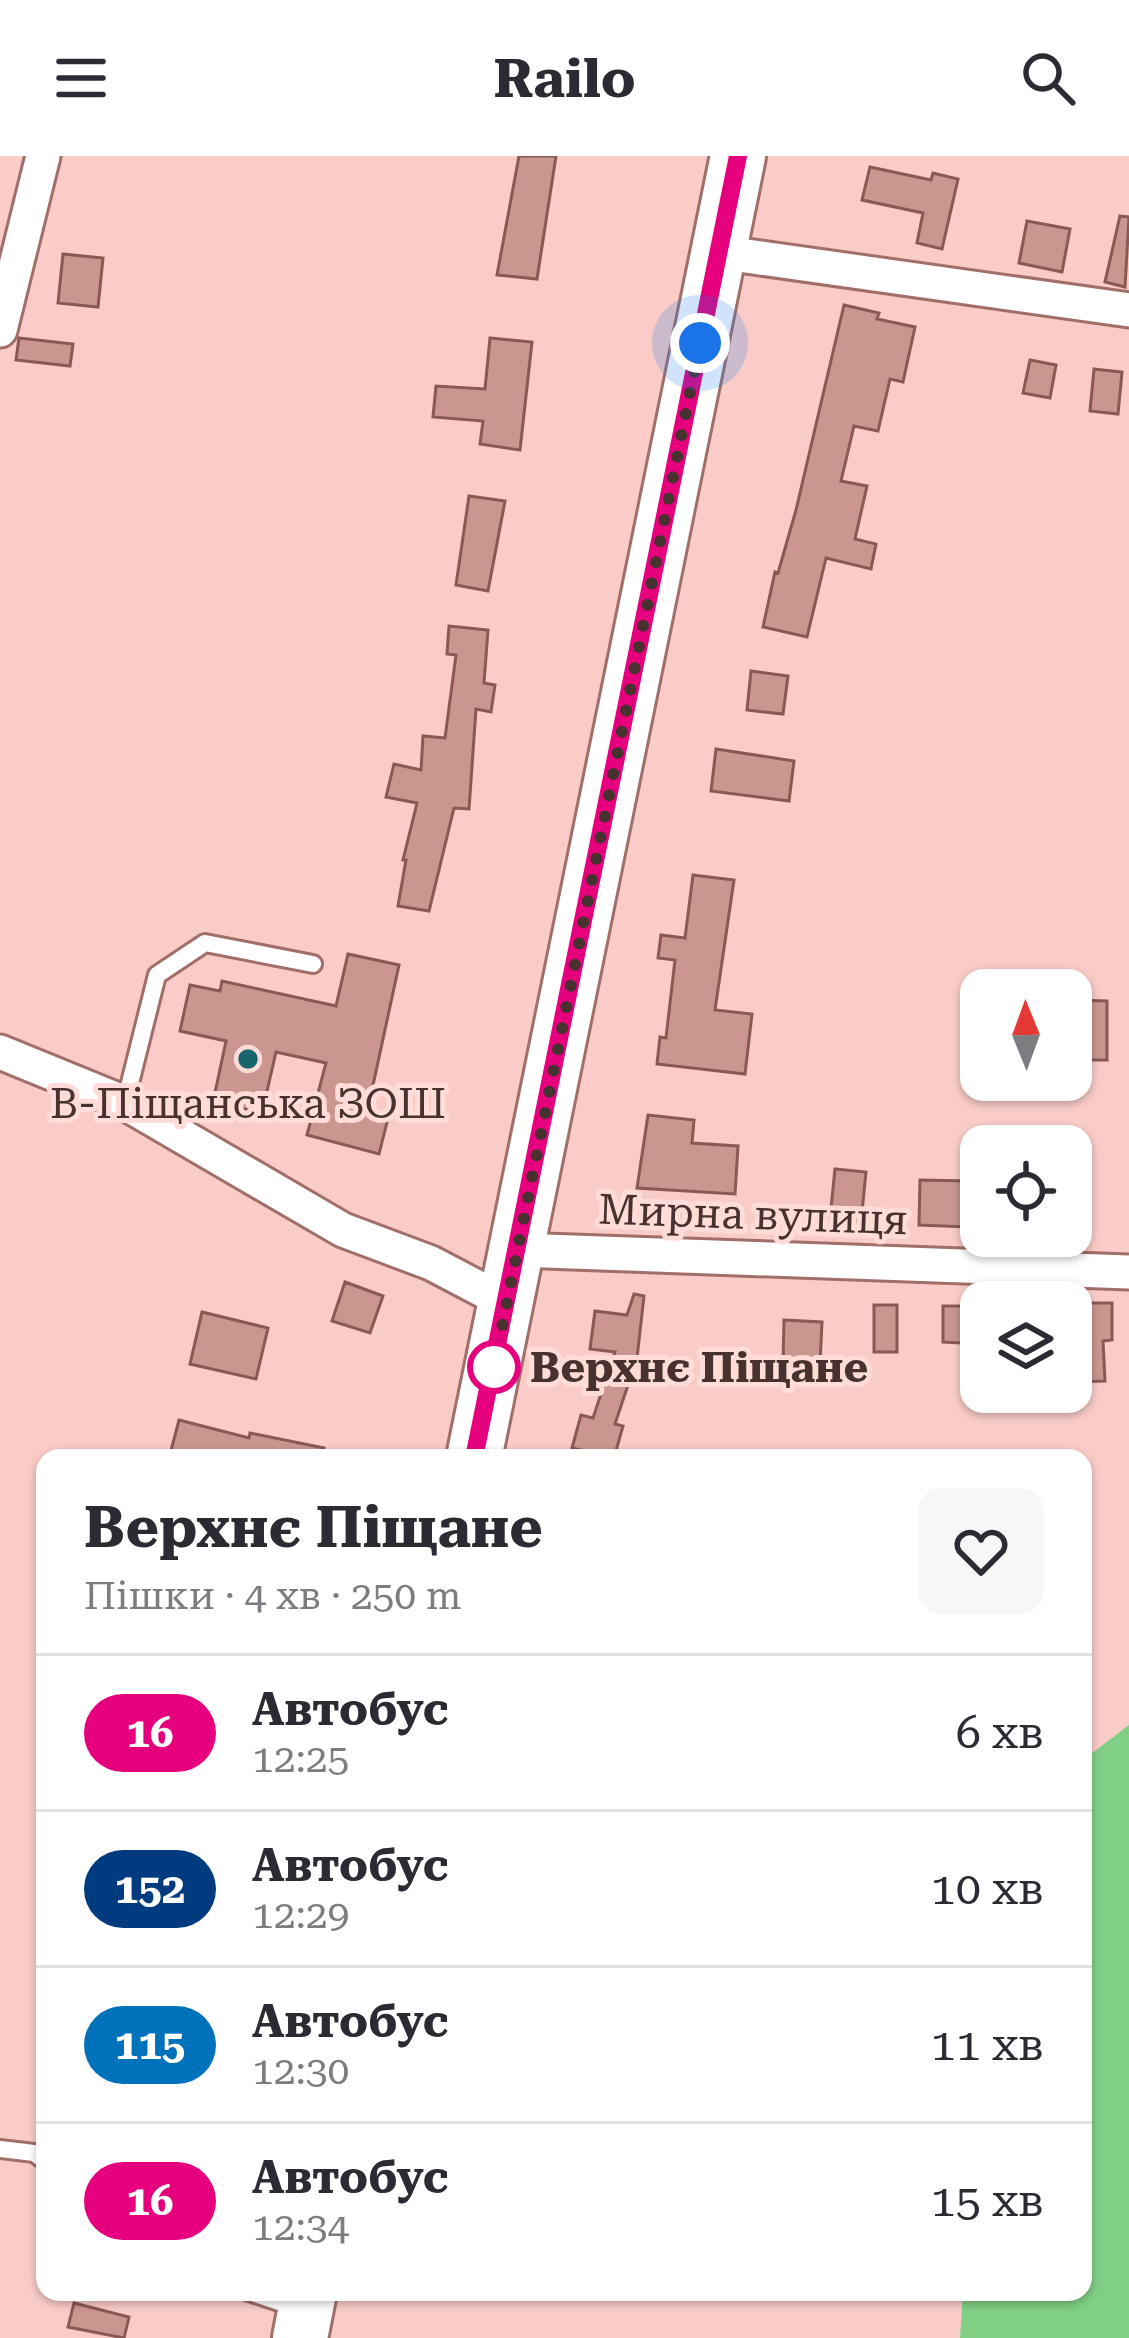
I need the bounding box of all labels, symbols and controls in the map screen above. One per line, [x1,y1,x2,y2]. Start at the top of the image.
icon: menu [48,45,114,111]
icon: search [1015,45,1081,111]
text: Railo [493,47,636,110]
your location [670,313,730,373]
north arrow [960,969,1092,1101]
map controls [960,969,1092,1413]
marker: В-Піщанська ЗОШ [235,1046,261,1072]
place label: В-Піщанська ЗОШ [50,1079,446,1128]
button: locate [960,1125,1092,1257]
street label: Мирна вулиця [597,1185,909,1244]
button: layers [960,1281,1092,1413]
marker: Верхнє Піщане [469,1342,519,1392]
place label: Верхнє Піщане [530,1343,868,1392]
button: heart [918,1488,1044,1614]
text: Верхнє Піщане [84,1494,543,1561]
text: Пішки · 4 хв · 250 m [84,1573,462,1619]
text: Автобус [252,1683,449,1736]
text: 6 хв [956,1706,1044,1759]
text: 16 [126,1708,174,1757]
text: 12:25 [252,1736,349,1782]
text: Автобус [252,1839,449,1892]
text: 10 хв [930,1862,1044,1915]
text: 152 [115,1864,185,1913]
text: 12:29 [252,1892,349,1938]
text: Автобус [252,1995,449,2048]
text: 11 хв [930,2018,1044,2071]
text: 115 [115,2020,185,2069]
text: 12:30 [252,2048,349,2094]
text: Автобус [252,2151,449,2204]
text: 15 хв [930,2174,1044,2227]
text: 16 [126,2176,174,2225]
text: 12:34 [252,2204,349,2250]

